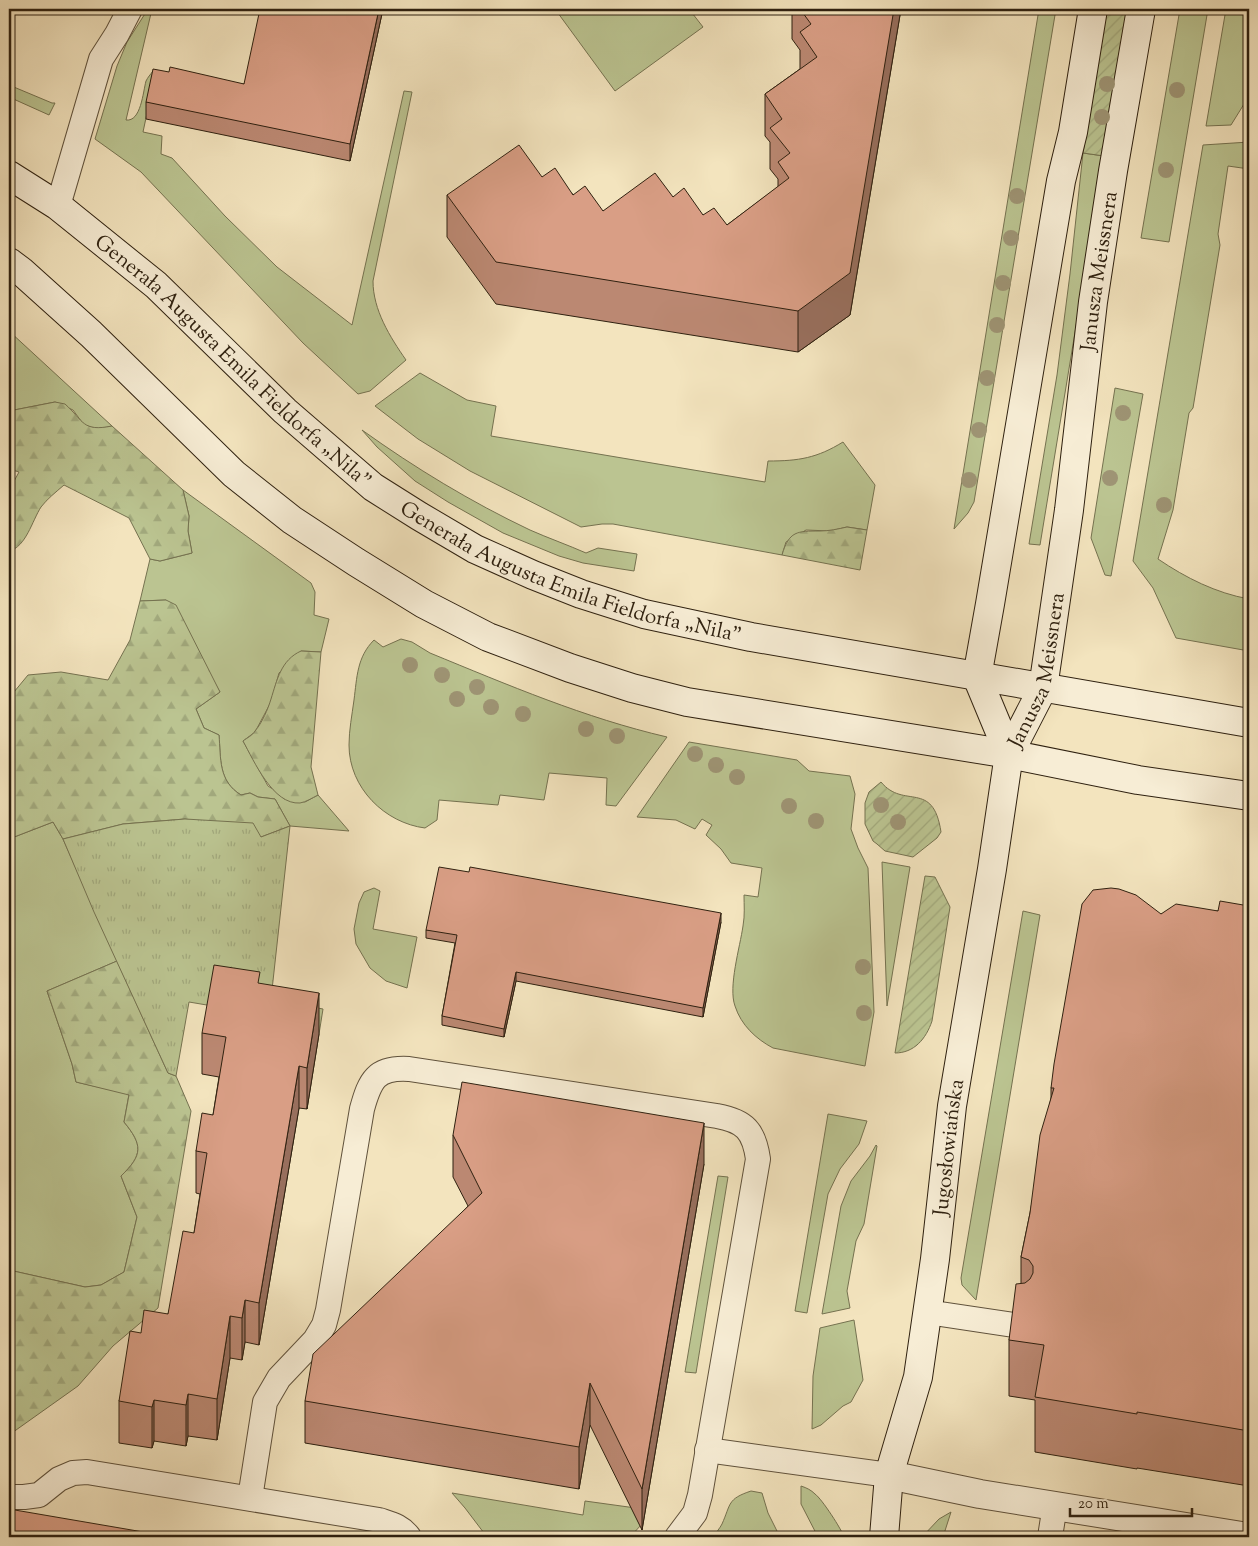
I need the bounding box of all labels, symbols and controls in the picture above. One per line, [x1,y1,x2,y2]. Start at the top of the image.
street label: Janusza Meissnera [1074,189,1127,354]
street label: Generała Augusta Emila Fieldorfa „Nila” [87,228,377,496]
street label: Generała Augusta Emila Fieldorfa „Nila” [393,495,744,652]
street label: Janusza Meissnera [1001,591,1074,755]
street label: Jugosłowiańska [927,1077,973,1219]
scale bar [1070,1486,1193,1518]
text: 20 m [1078,1494,1109,1515]

